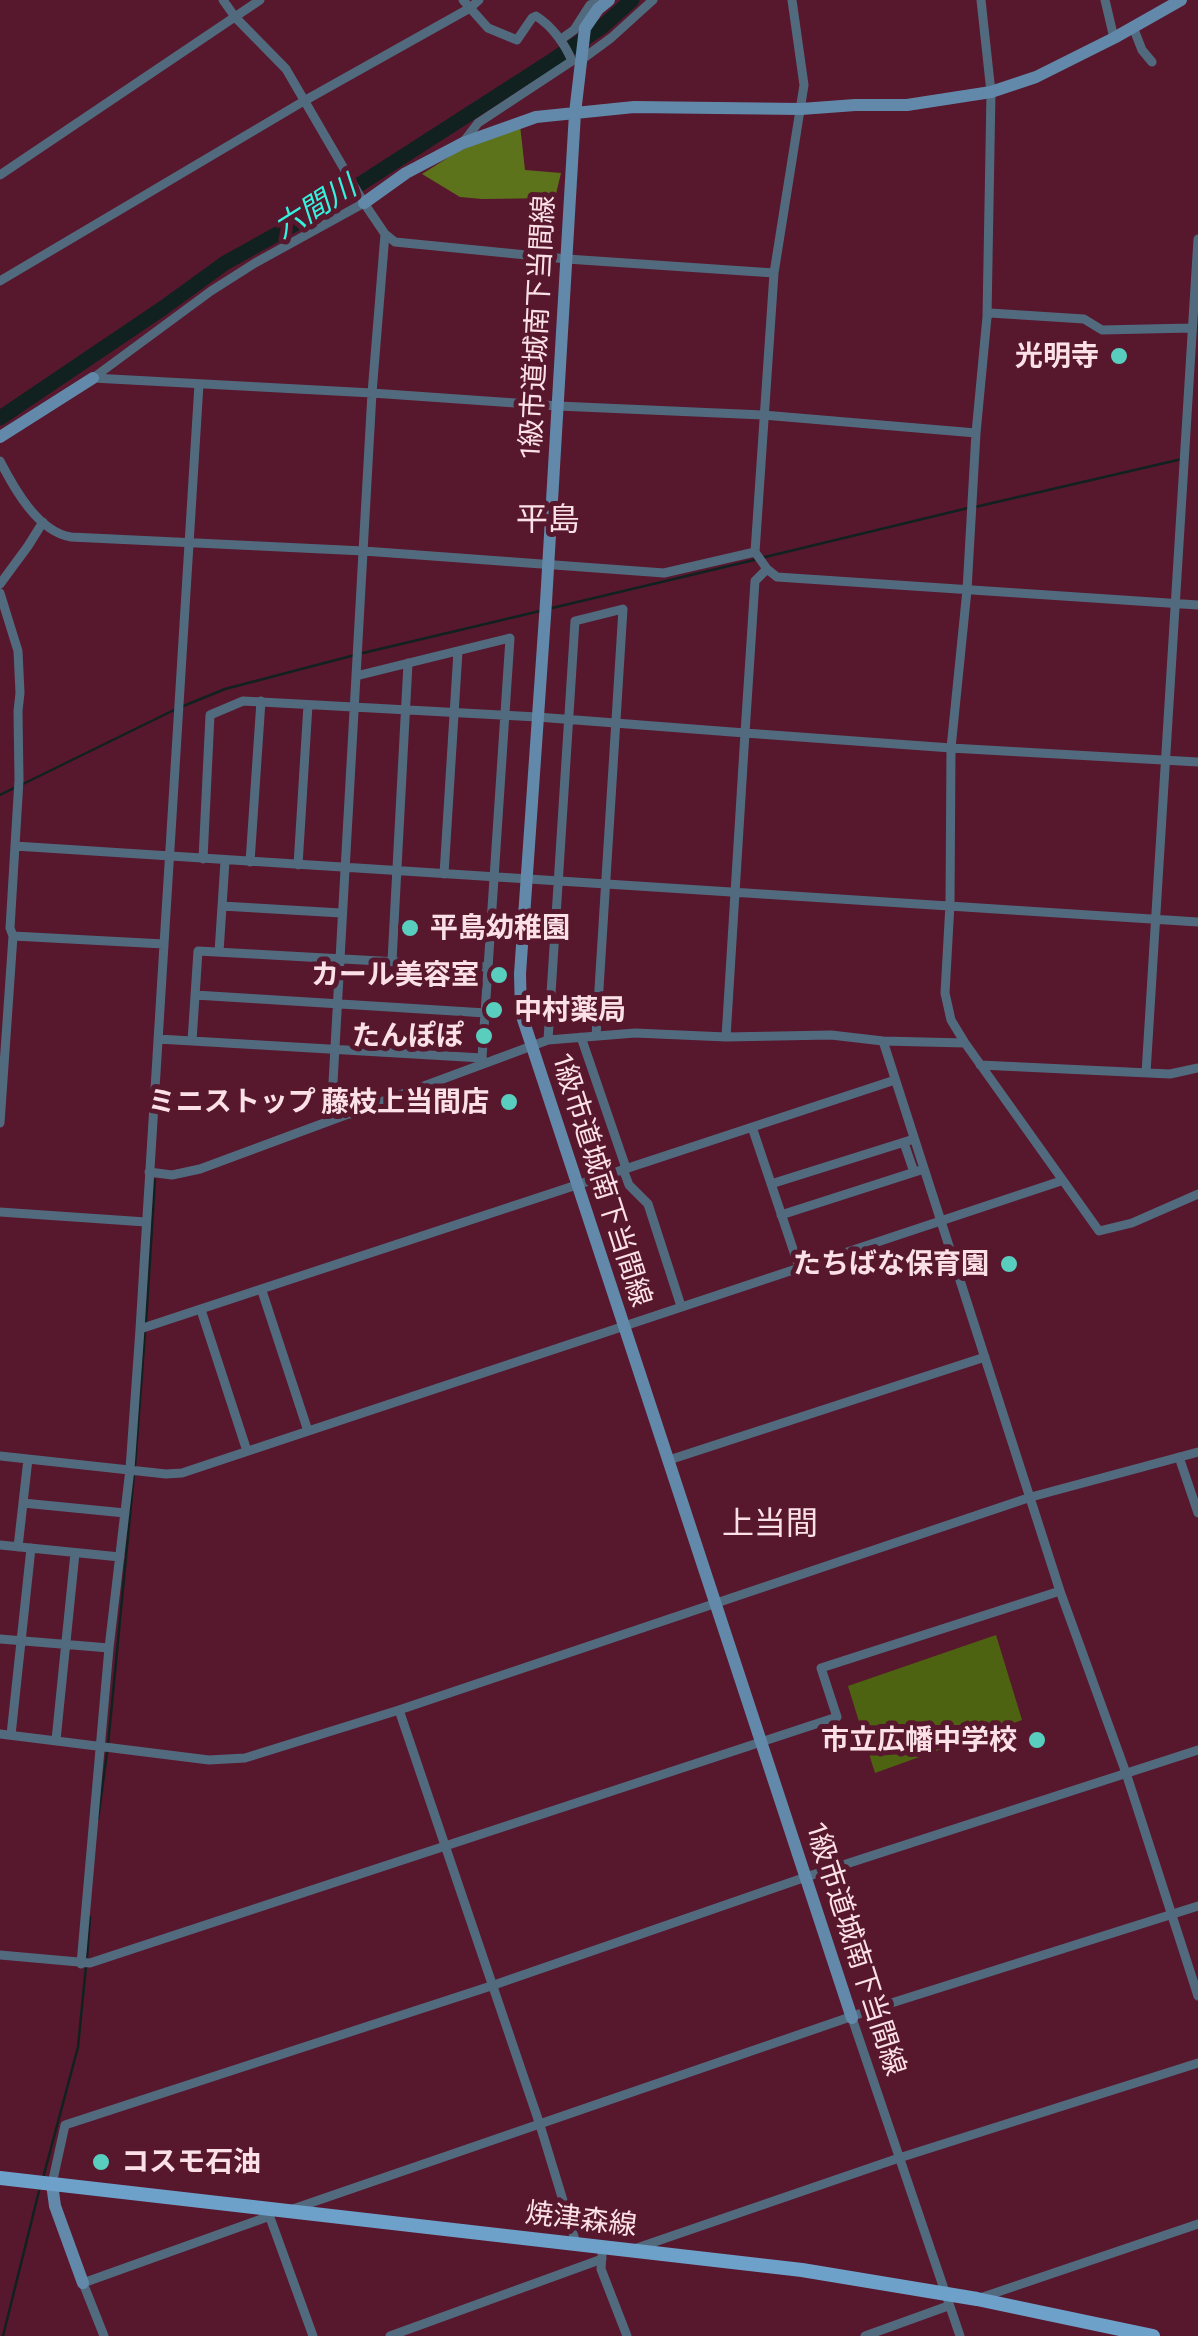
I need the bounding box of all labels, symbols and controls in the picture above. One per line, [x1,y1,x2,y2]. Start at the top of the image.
water label: 六間川 [267,168,363,246]
street label: 1級市道城南下当間線 [513,194,561,460]
place label: 光明寺 [1015,339,1099,373]
marker: 光明寺 [1108,345,1130,367]
district label: 平島 [516,500,580,538]
place label: 平島幼稚園 [430,911,570,945]
marker: 平島幼稚園 [399,917,421,939]
place label: カール美容室 [311,958,479,992]
marker: カール美容室 [488,964,510,986]
place label: 中村薬局 [514,993,626,1027]
marker: 中村薬局 [483,999,505,1021]
place label: たんぽぽ [352,1019,464,1053]
marker: たんぽぽ [473,1025,495,1047]
street label: 1級市道城南下当間線 [545,1049,659,1311]
place label: ミニストップ 藤枝上当間店 [148,1085,489,1119]
marker: ミニストップ 藤枝上当間店 [498,1091,520,1113]
place label: たちばな保育園 [793,1247,989,1281]
marker: たちばな保育園 [998,1253,1020,1275]
district label: 上当間 [722,1504,818,1542]
place label: 市立広幡中学校 [821,1723,1017,1757]
marker: 市立広幡中学校 [1026,1729,1048,1751]
street label: 1級市道城南下当間線 [799,1818,913,2080]
place label: コスモ石油 [121,2145,261,2179]
marker: コスモ石油 [90,2151,112,2173]
street label: 焼津森線 [523,2196,639,2242]

